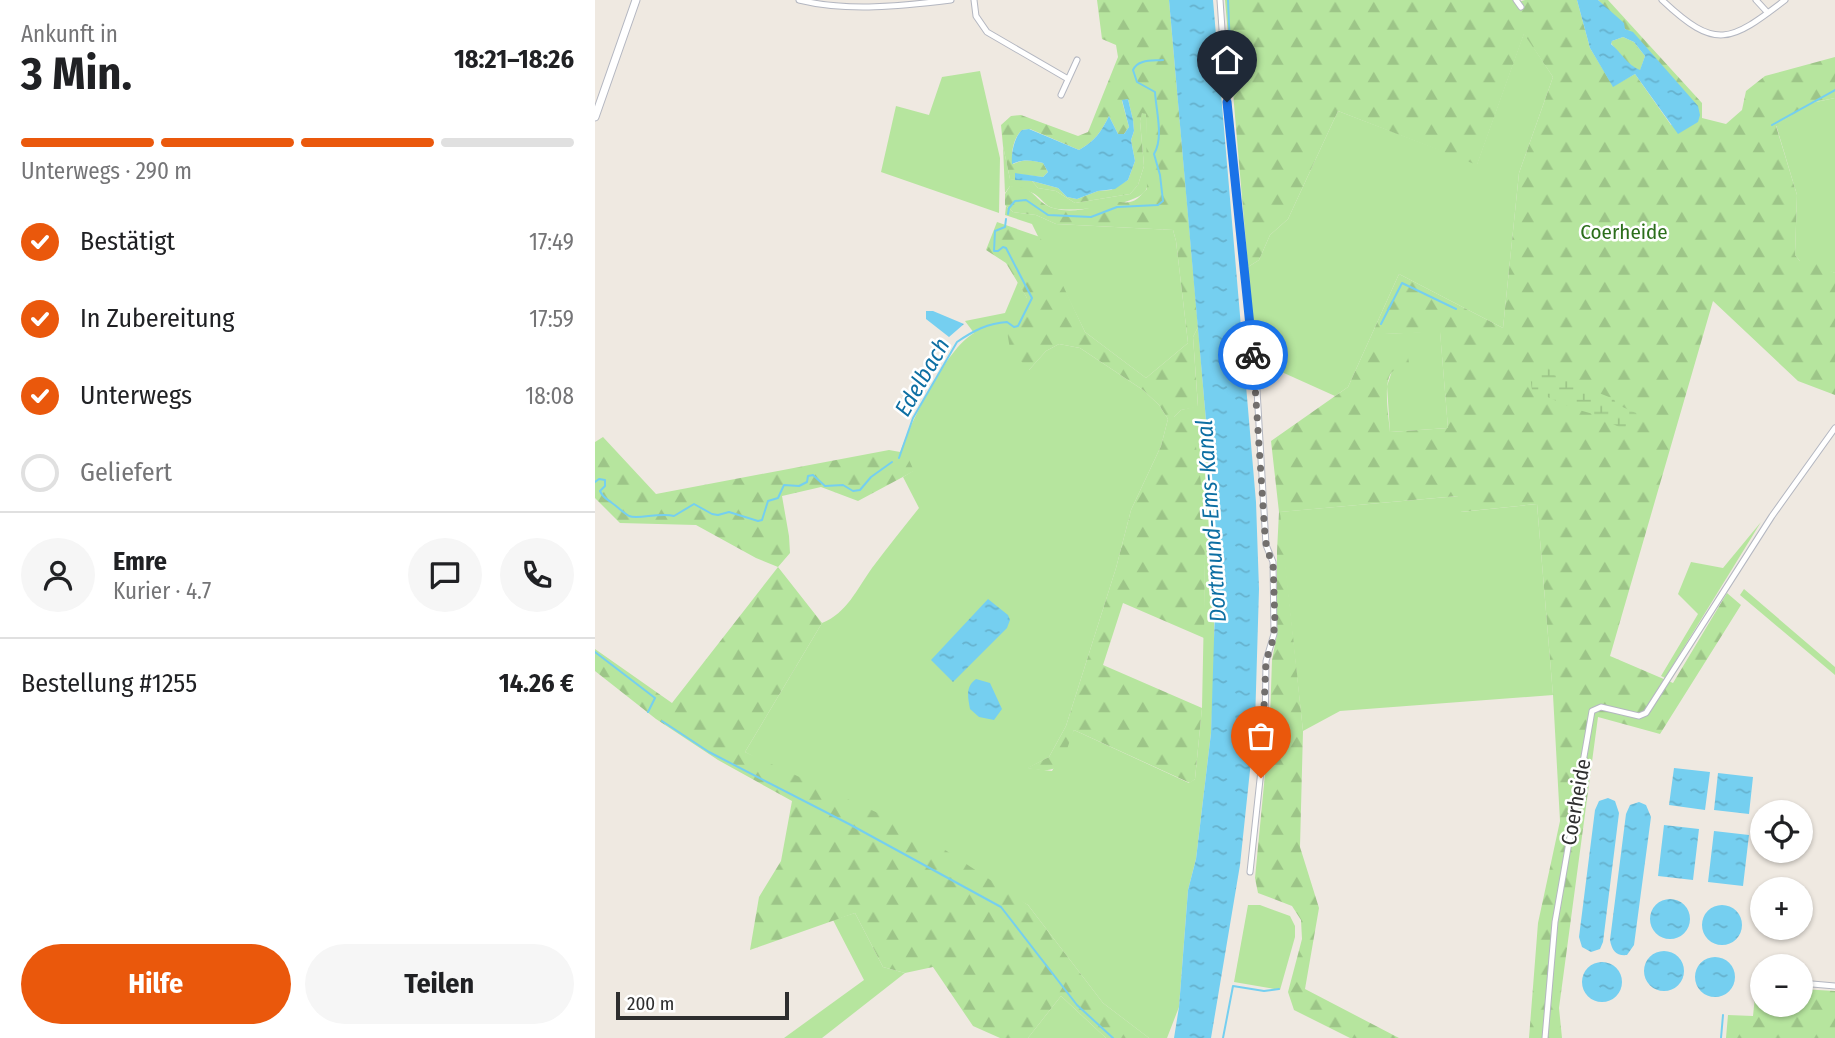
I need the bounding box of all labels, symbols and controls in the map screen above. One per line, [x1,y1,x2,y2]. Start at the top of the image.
text: Ankunft in [21,20,118,48]
pin [1197,30,1257,102]
icon: home [1208,41,1246,79]
text: 18:21–18:26 [454,44,574,75]
text: 3 Min. [21,46,132,101]
text: Unterwegs · 290 m [21,157,192,185]
park label: Coerheide [1580,219,1668,245]
icon: check [21,223,59,261]
text: Bestätigt [80,226,175,257]
text: 17:49 [529,228,574,256]
icon: check [21,300,59,338]
text: In Zubereitung [80,303,234,334]
text: 17:59 [529,305,574,333]
courier [1218,320,1288,390]
water label: Edelbach [888,333,956,421]
icon: bike [1234,336,1272,374]
icon: check [21,377,59,415]
text: Unterwegs [80,380,192,411]
text: 18:08 [525,382,574,410]
water label: Dortmund-Ems-Kanal [1190,419,1232,623]
text: Geliefert [80,457,172,488]
button: person [21,538,95,612]
button: chat [408,538,482,612]
button: phone [500,538,574,612]
text: Emre [113,546,167,577]
text: Kurier · 4.7 [113,577,211,605]
text: Bestellung #1255 [21,668,197,699]
text: 14.26 € [499,668,574,699]
pin [1231,706,1291,778]
icon: bag [1242,717,1280,755]
street label: Coerheide [1556,757,1596,847]
map controls [1750,800,1813,1017]
button: locate [1750,800,1813,863]
button: + [1750,877,1813,940]
button: Hilfe [21,944,291,1024]
button: Teilen [305,944,574,1024]
button: − [1750,954,1813,1017]
scale bar [616,989,789,1021]
text: 200 m [627,992,674,1015]

